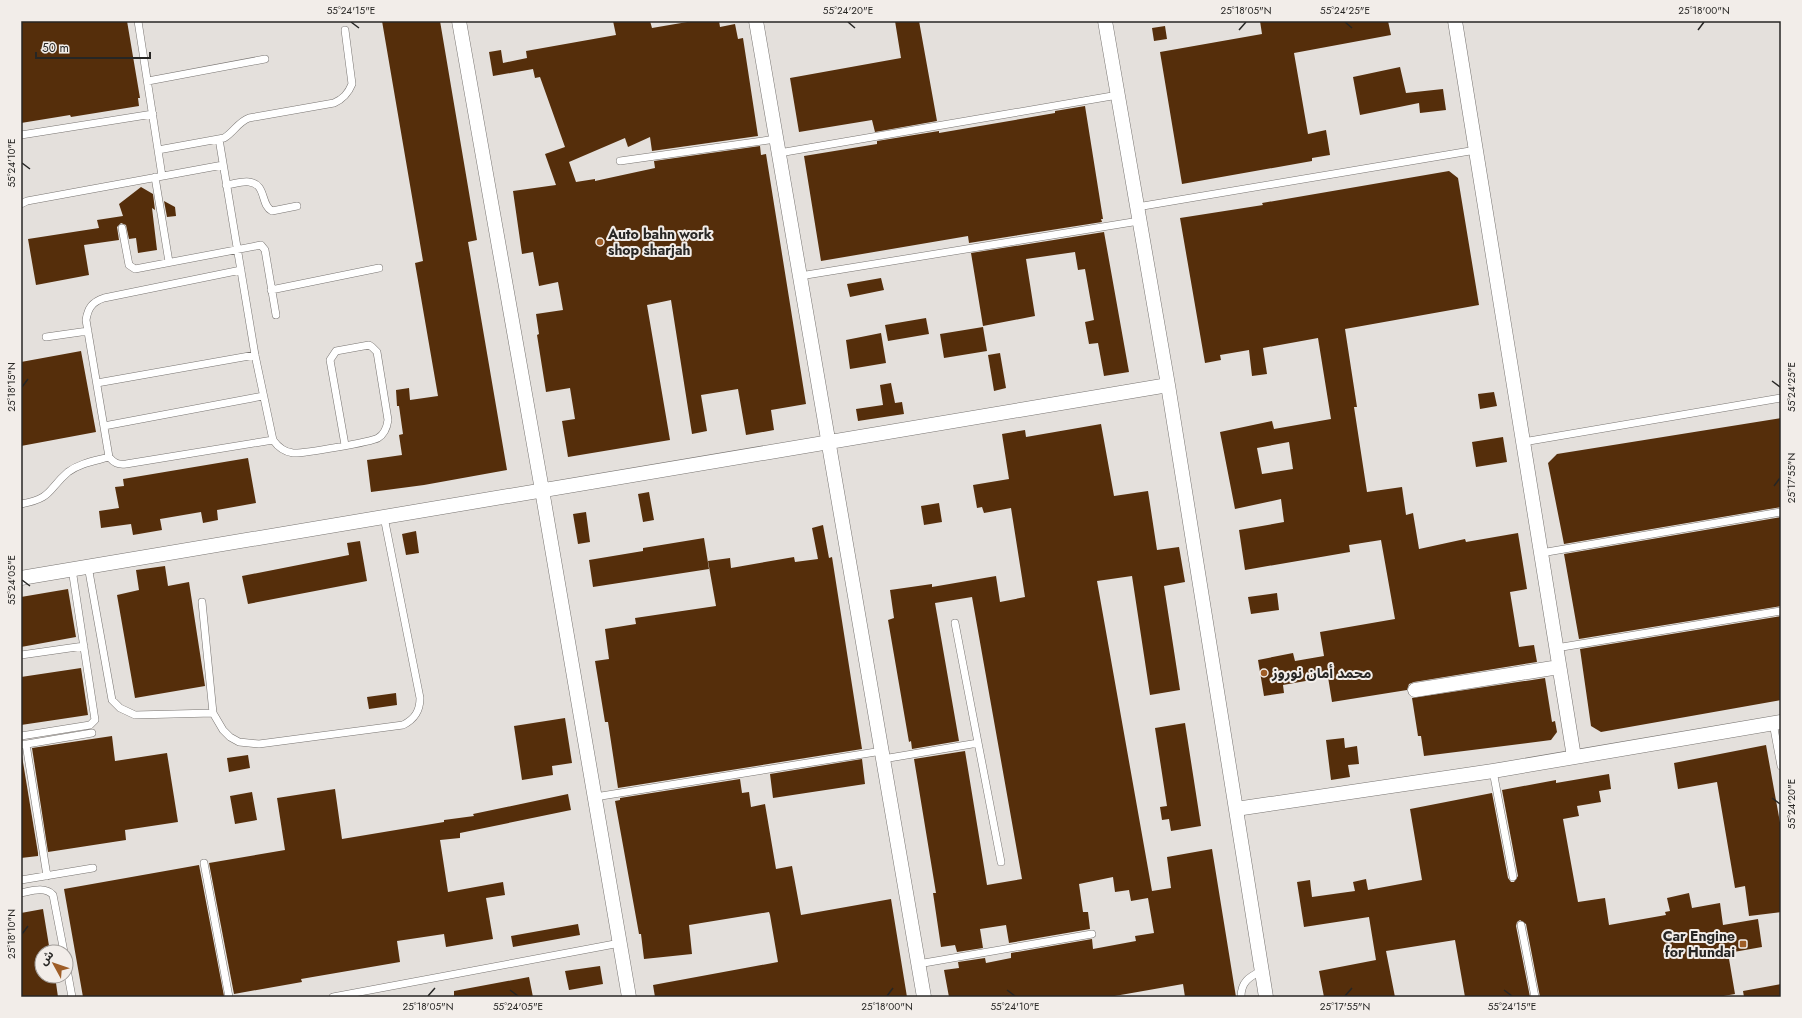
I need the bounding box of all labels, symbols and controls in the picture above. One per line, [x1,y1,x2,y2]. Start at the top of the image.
text: 55°24'15"E [327,3,375,18]
text: 55°24'20"E [823,3,873,18]
text: 25°18'05"N [1221,3,1271,18]
text: 55°24'25"E [1320,3,1370,18]
text: 25°18'00"N [1678,3,1730,18]
scale bar [36,34,150,60]
text: 50 m [42,39,69,57]
text: 55°24'10"E [4,138,19,188]
place label: Auto bahn work shop sharjah [607,224,712,260]
marker: Auto bahn work shop sharjah [595,237,605,247]
text: 25°18'15"N [4,362,19,412]
text: 55°24'25"E [1784,362,1799,412]
text: 25°17'55"N [1784,453,1799,503]
text: 55°24'05"E [4,555,19,605]
place label: محمد أمان نوروز [1271,663,1371,683]
marker: محمد أمان نوروز [1259,668,1269,678]
text: 55°24'20"E [1784,779,1799,829]
text: 25°18'10"N [4,909,19,959]
place label: Car Engine for Hundai [1663,926,1735,962]
marker: Car Engine for Hundai [1738,939,1748,949]
north arrow [34,944,74,984]
text: ش [35,947,57,968]
text: 25°18'05"N [403,999,453,1014]
text: 55°24'05"E [493,999,543,1014]
text: 25°18'00"N [861,999,913,1014]
text: 55°24'10"E [990,999,1040,1014]
text: 25°17'55"N [1320,999,1370,1014]
text: 55°24'15"E [1488,999,1536,1014]

